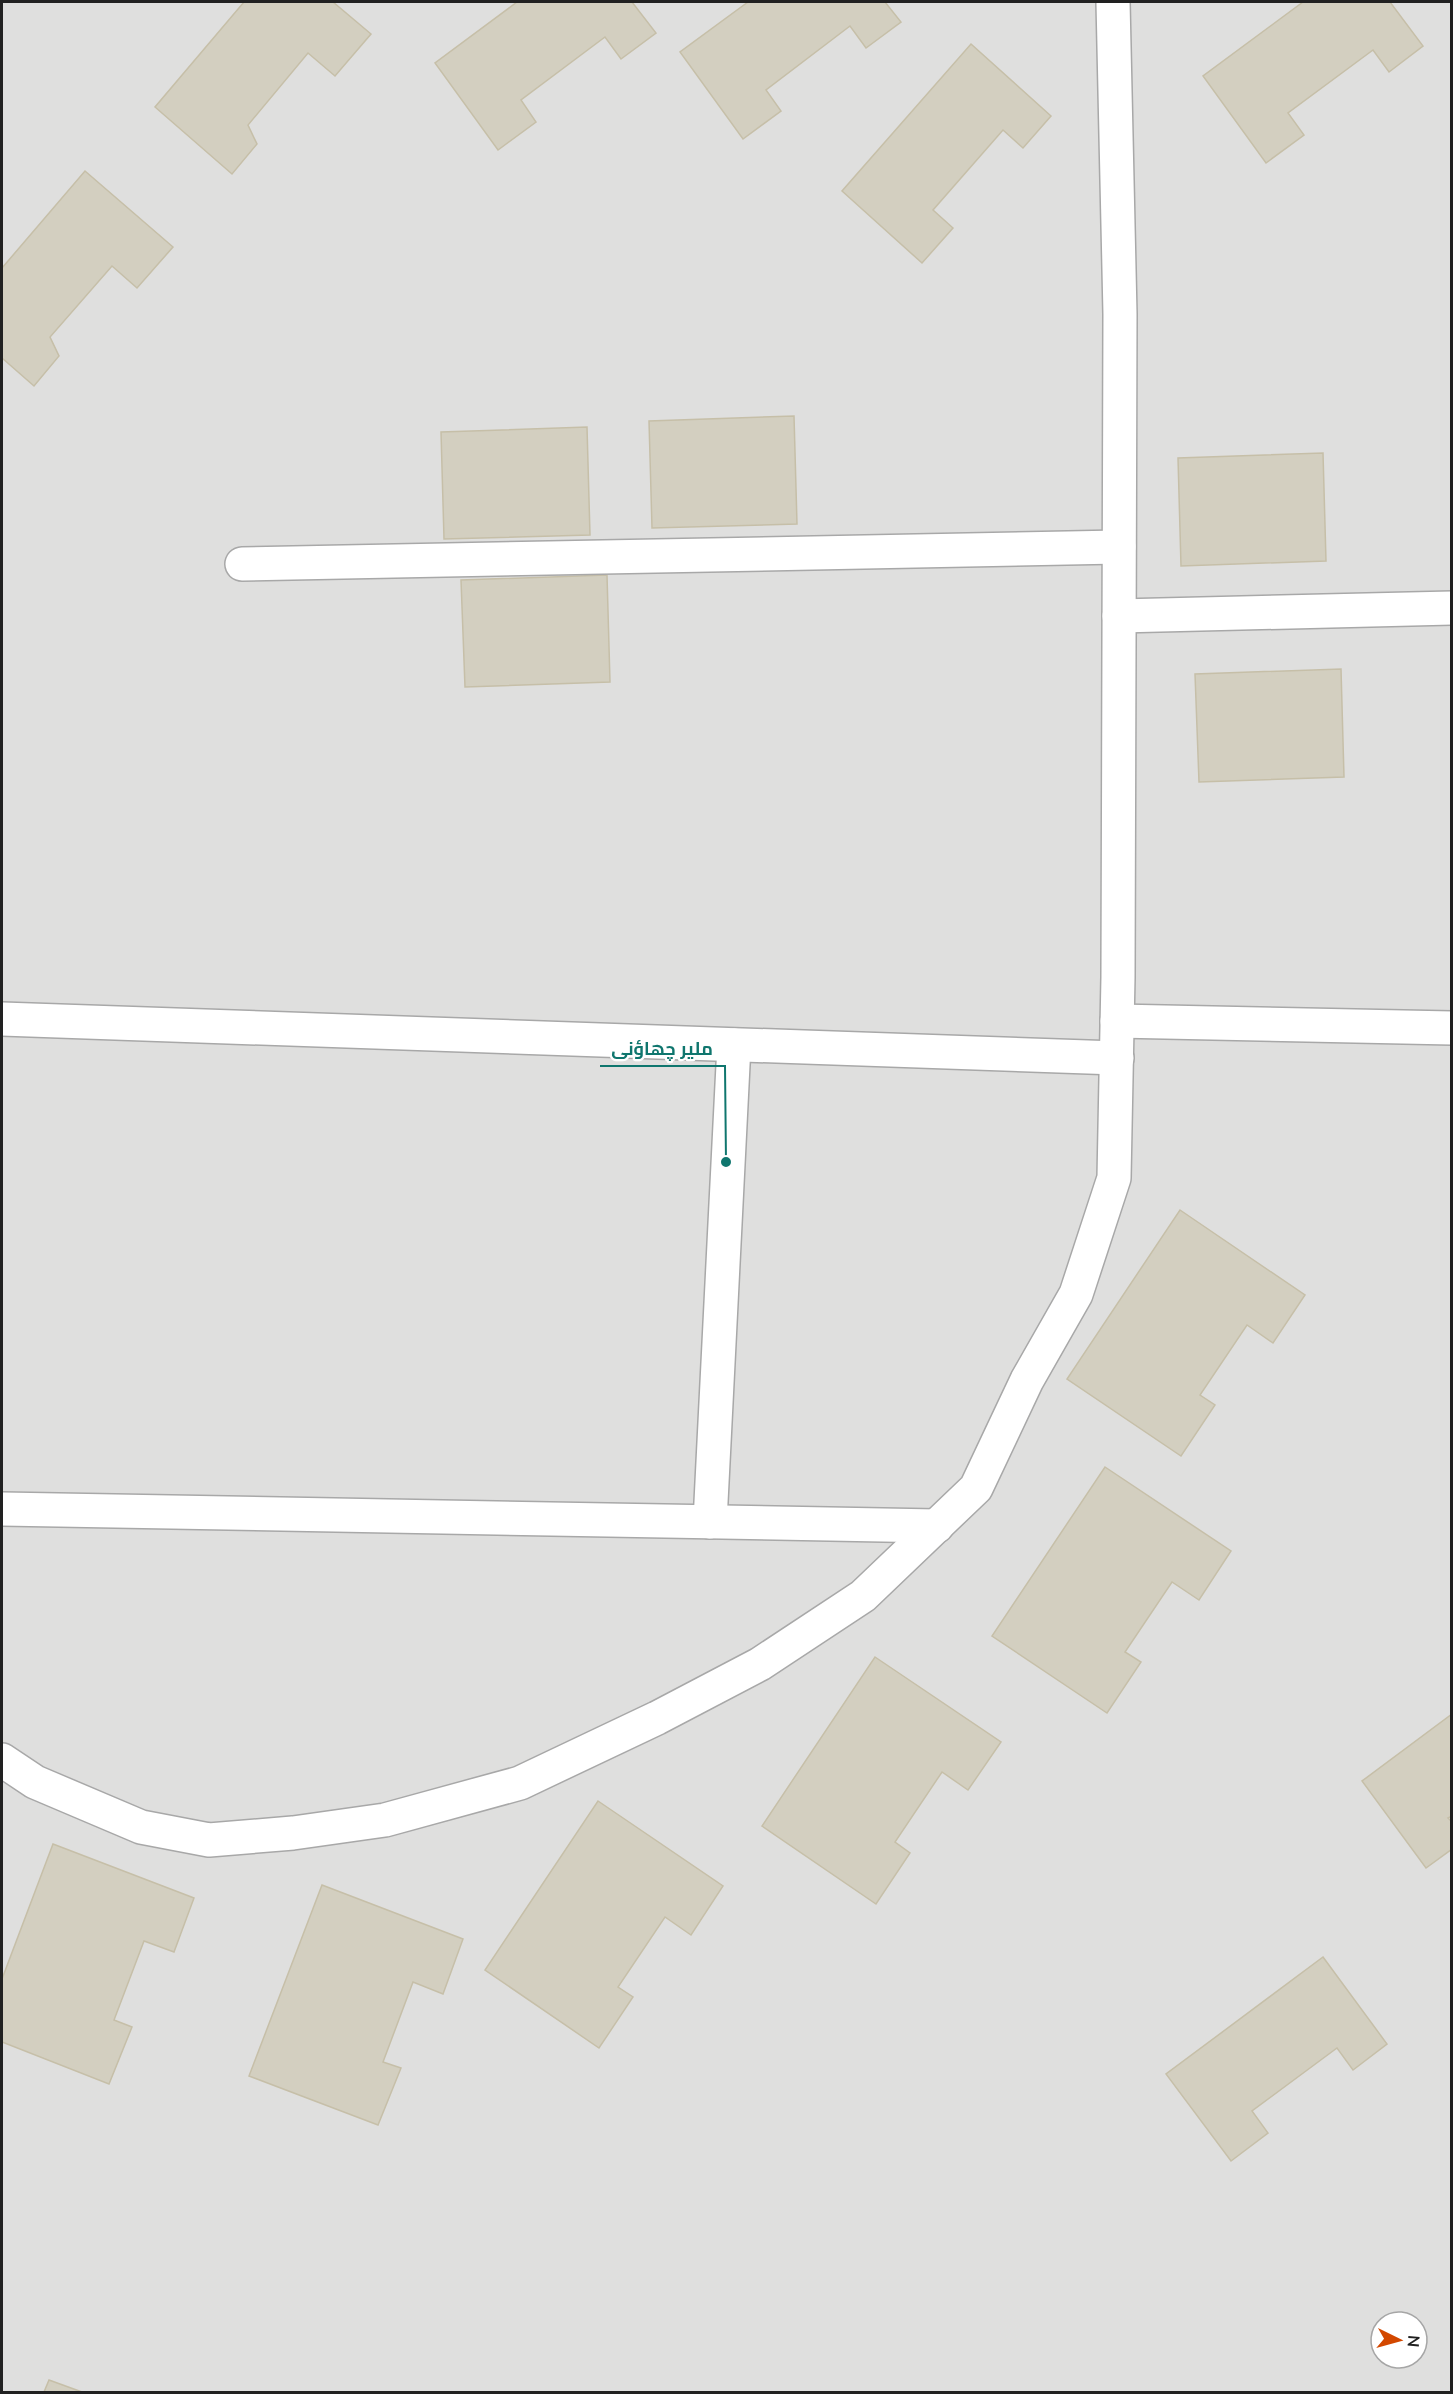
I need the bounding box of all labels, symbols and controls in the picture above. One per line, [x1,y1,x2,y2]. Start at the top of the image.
callout: ملیر چھاؤنی [600,1030,725,1066]
text: ملیر چھاؤنی [611,1037,713,1061]
north arrow [1369,2310,1429,2370]
text: N [1401,2334,1424,2348]

